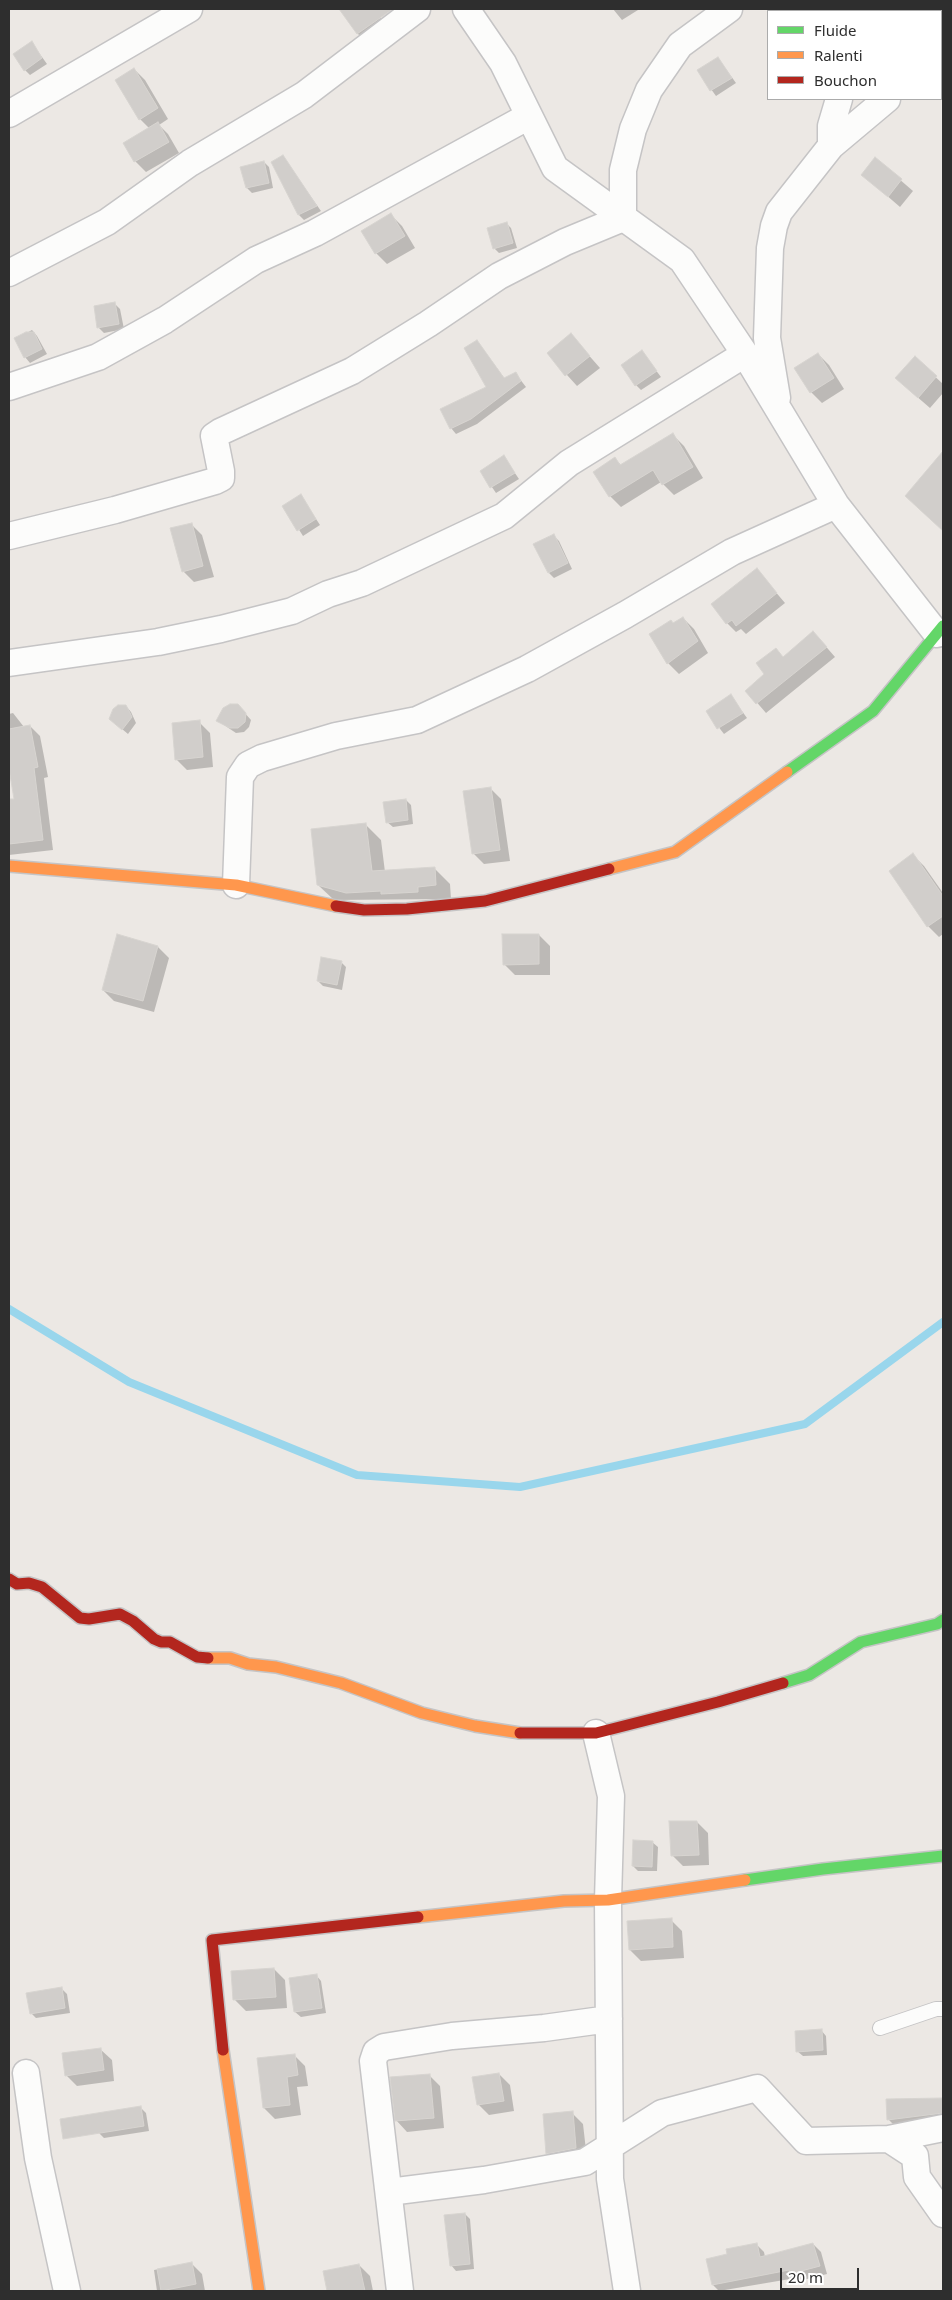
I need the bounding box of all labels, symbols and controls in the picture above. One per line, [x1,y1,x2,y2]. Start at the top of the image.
legend [767,10,942,100]
text: Fluide [814,20,856,40]
text: Ralenti [814,45,863,65]
text: Bouchon [814,70,877,90]
scale bar [782,2258,861,2290]
text: 20 m [788,2267,823,2287]

